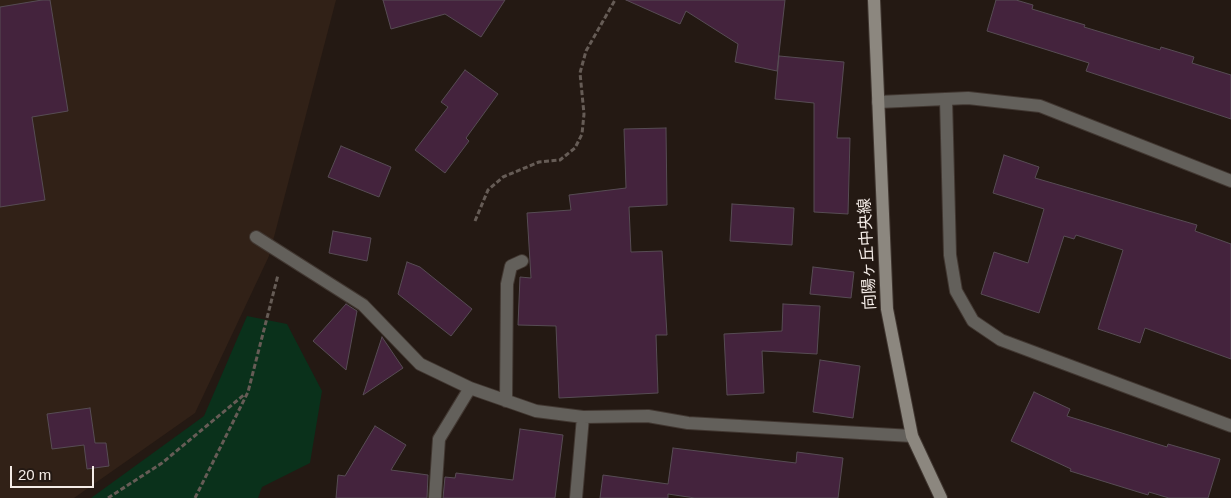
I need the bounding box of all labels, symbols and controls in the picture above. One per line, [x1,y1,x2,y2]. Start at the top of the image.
street label: 向陽ヶ丘中央線 [855,198,881,310]
scale bar [12,456,96,488]
text: 20 m [18,466,51,483]

